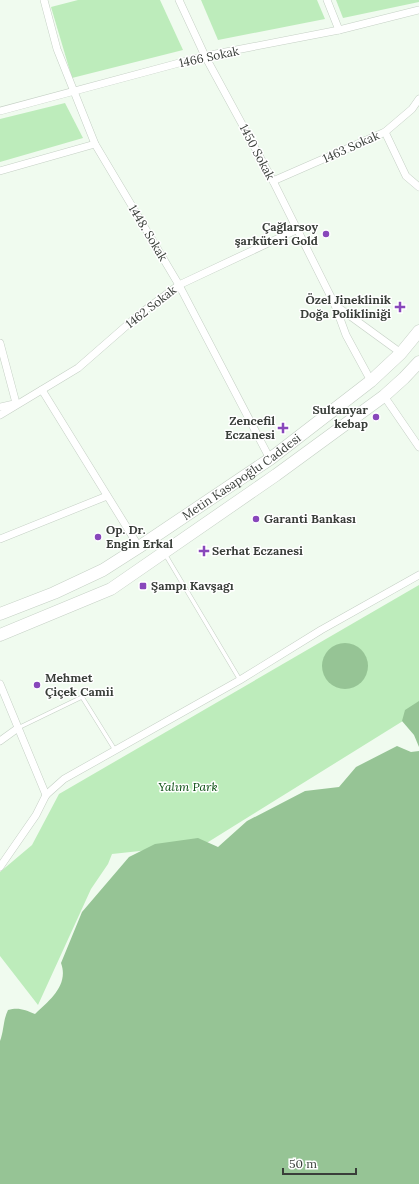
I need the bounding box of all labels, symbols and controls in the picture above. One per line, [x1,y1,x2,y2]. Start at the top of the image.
street label: 1466 Sokak [178,43,241,70]
street label: 1450 Sokak [237,121,279,183]
street label: 1463 Sokak [320,127,382,166]
street label: 1448. Sokak [126,202,171,264]
place label: Çağlarsoy şarküteri Gold [235,219,318,248]
marker: Çağlarsoy şarküteri Gold [321,229,331,239]
street label: 1462 Sokak [122,282,180,331]
place label: Özel Jineklinik Doğa Polikliniği [300,292,391,321]
marker: Özel Jineklinik Doğa Polikliniği [394,301,406,313]
place label: Sultanyar kebap [312,402,368,431]
marker: Sultanyar kebap [371,412,381,422]
place label: Zencefil Eczanesi [225,413,275,442]
marker: Zencefil Eczanesi [278,423,288,433]
street label: Metin Kasapoğlu Caddesi [179,430,304,523]
place label: Garanti Bankası [264,511,356,526]
marker: Garanti Bankası [251,514,261,524]
place label: Op. Dr. Engin Erkal [106,522,173,551]
marker: Op. Dr. Engin Erkal [93,532,103,542]
place label: Serhat Eczanesi [212,543,303,558]
marker: Serhat Eczanesi [199,546,209,556]
place label: Şampı Kavşagı [151,578,234,593]
marker: Şampı Kavşagı [138,581,148,591]
place label: Mehmet Çiçek Camii [45,670,114,700]
marker: Mehmet Çiçek Camii [32,680,42,690]
park label: Yalım Park [158,779,218,794]
scale bar [283,1150,356,1176]
text: 50 m [289,1156,317,1171]

